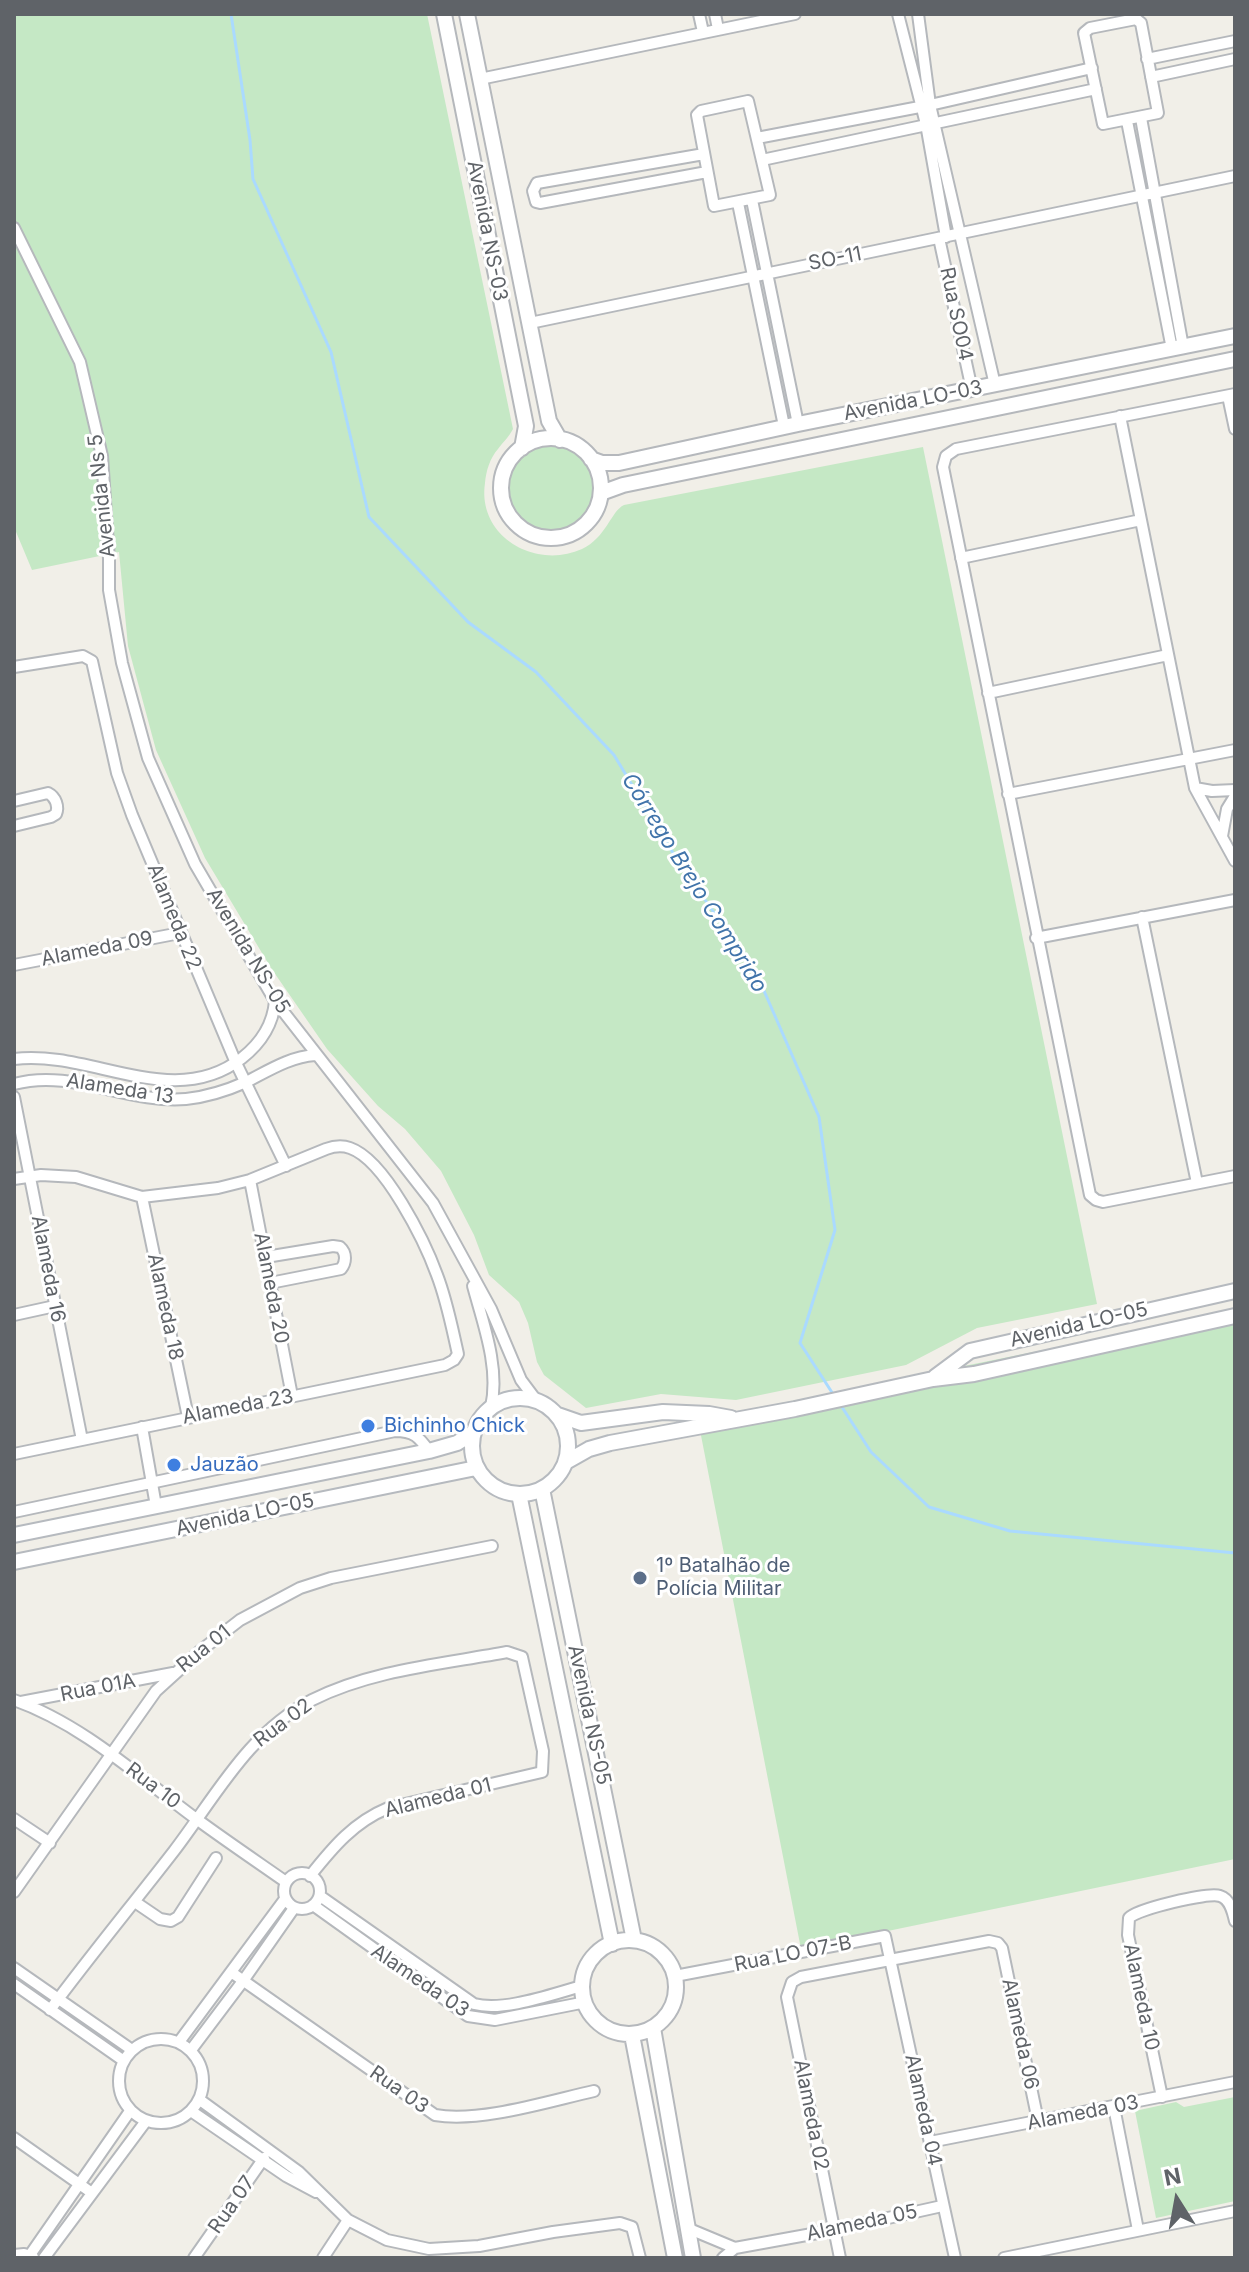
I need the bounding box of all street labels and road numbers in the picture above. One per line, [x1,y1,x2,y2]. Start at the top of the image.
street label: Avenida NS-03 [462,159,512,303]
street label: SO-11 [806,242,864,276]
street label: Rua SO04 [934,265,978,363]
street label: Avenida LO-03 [842,376,984,426]
street label: Avenida Ns 5 [84,433,120,559]
street label: Alameda 22 [142,860,206,974]
street label: Avenida NS-05 [201,884,295,1018]
street label: Alameda 09 [39,926,155,972]
street label: Alameda 13 [64,1069,176,1109]
street label: Alameda 16 [26,1213,70,1325]
street label: Alameda 20 [248,1230,294,1346]
street label: Alameda 18 [142,1251,188,1363]
street label: Avenida LO-05 [1008,1297,1150,1353]
street label: Alameda 23 [180,1384,296,1430]
street label: Avenida LO-05 [174,1489,316,1541]
street label: Rua 01 [172,1620,236,1678]
street label: Avenida NS-05 [562,1643,616,1787]
street label: Rua 01A [58,1669,138,1707]
street label: Rua 02 [249,1693,317,1753]
street label: Rua 10 [121,1758,185,1814]
street label: Alameda 01 [382,1773,494,1823]
street label: Rua LO 07-B [732,1931,854,1977]
street label: Alameda 03 [366,1939,474,2023]
street label: Alameda 10 [1118,1941,1164,2053]
street label: Alameda 06 [996,1976,1044,2092]
street label: Alameda 04 [899,2052,947,2168]
street label: Alameda 02 [788,2057,834,2173]
street label: Rua 03 [365,2061,433,2119]
street label: Alameda 03 [1025,2090,1141,2136]
street label: Rua 07 [204,2171,260,2239]
street label: Alameda 05 [804,2200,920,2246]

